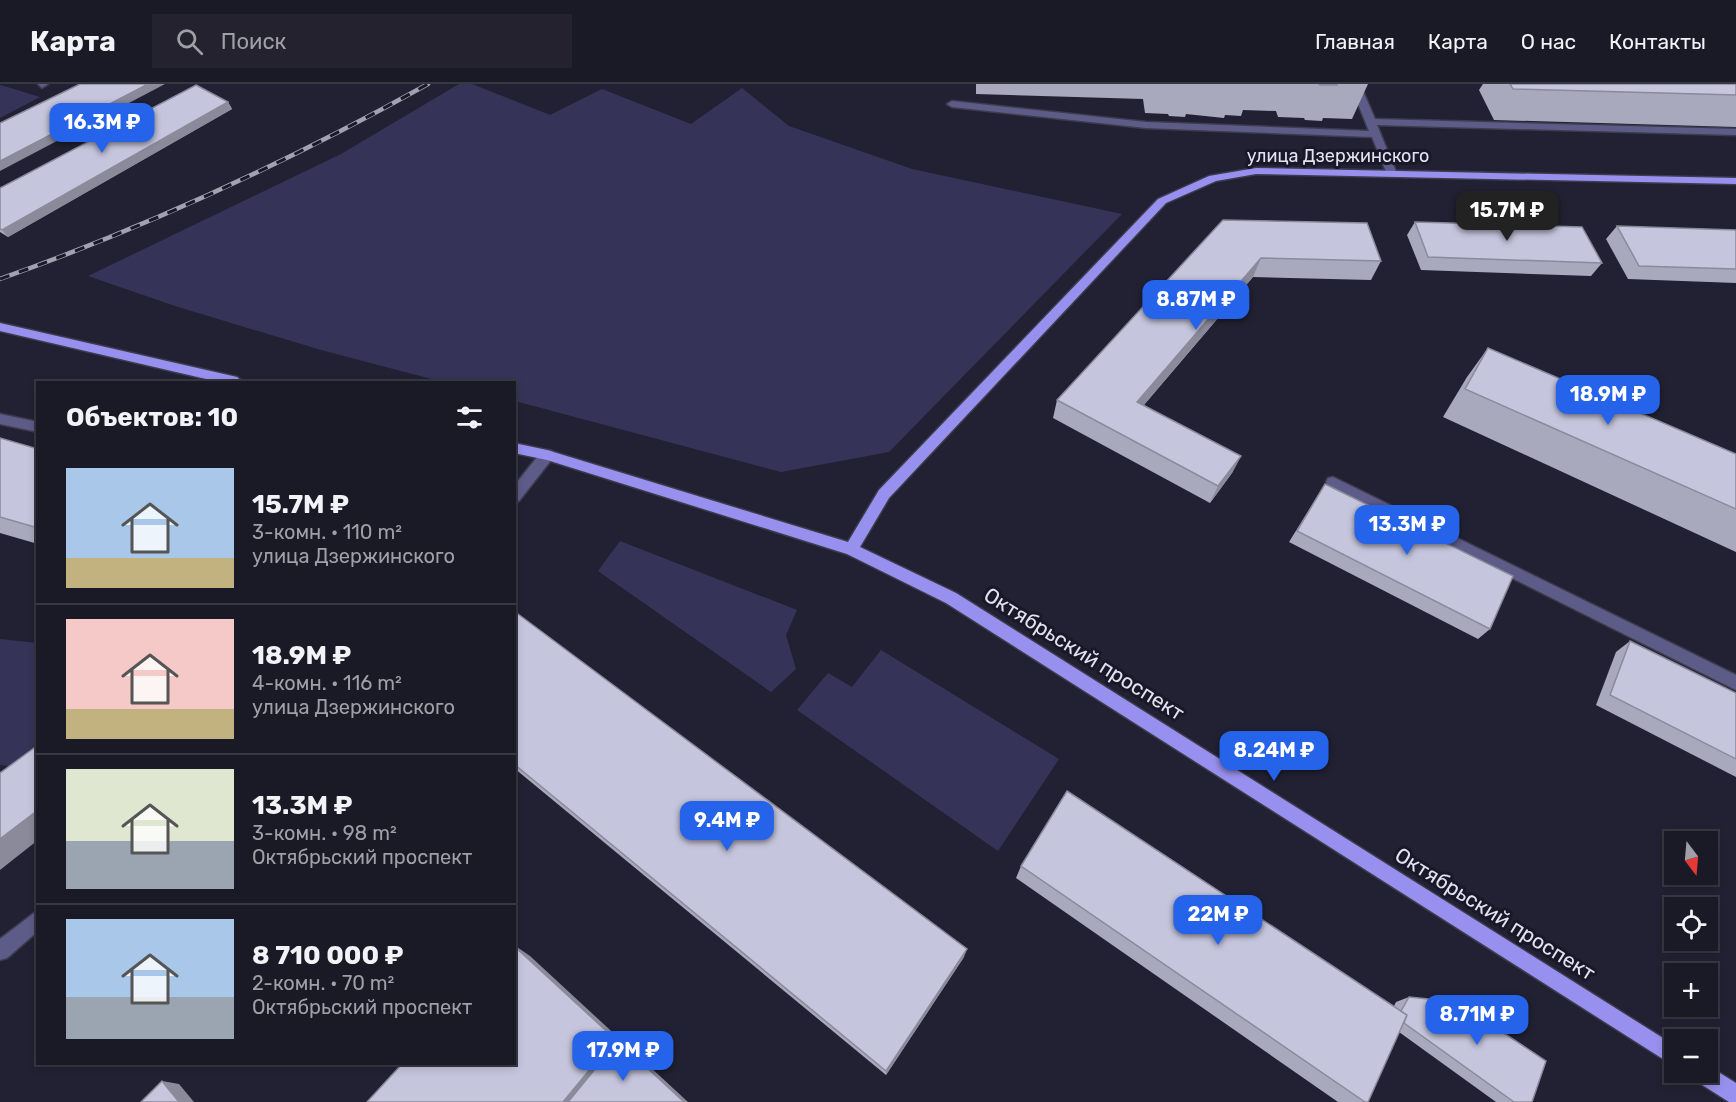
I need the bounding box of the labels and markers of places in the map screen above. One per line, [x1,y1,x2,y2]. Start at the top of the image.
pin: 16.3M ₽ [47,103,157,154]
pin: 15.7M ₽ [1452,191,1562,242]
pin: 8.87M ₽ [1141,280,1251,331]
pin: 18.9M ₽ [1553,375,1663,426]
pin: 13.3M ₽ [1352,505,1462,556]
pin: 8.24M ₽ [1219,731,1329,782]
pin: 9.4M ₽ [678,801,776,852]
pin: 22M ₽ [1176,895,1260,946]
pin: 8.71M ₽ [1422,995,1532,1046]
pin: 17.9M ₽ [568,1031,678,1082]

